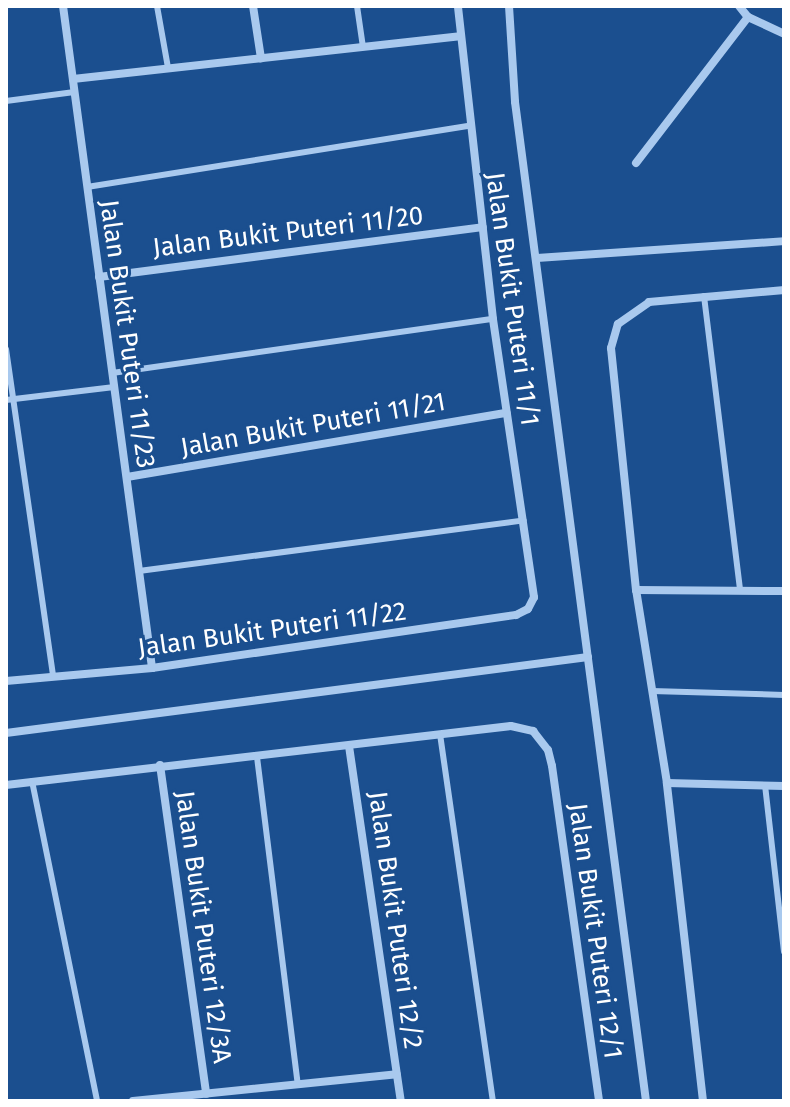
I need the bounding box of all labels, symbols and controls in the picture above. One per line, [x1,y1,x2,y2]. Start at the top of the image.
street label: Jalan Bukit Puteri 11/1 [479,170,545,428]
street label: Jalan Bukit Puteri 11/23 [93,198,161,470]
street label: Jalan Bukit Puteri 11/20 [151,200,425,264]
street label: Jalan Bukit Puteri 11/21 [178,386,448,464]
street label: Jalan Bukit Puteri 11/22 [136,596,408,664]
street label: Jalan Bukit Puteri 12/3A [168,789,238,1065]
street label: Jalan Bukit Puteri 12/2 [361,789,429,1051]
street label: Jalan Bukit Puteri 12/1 [562,801,628,1061]

